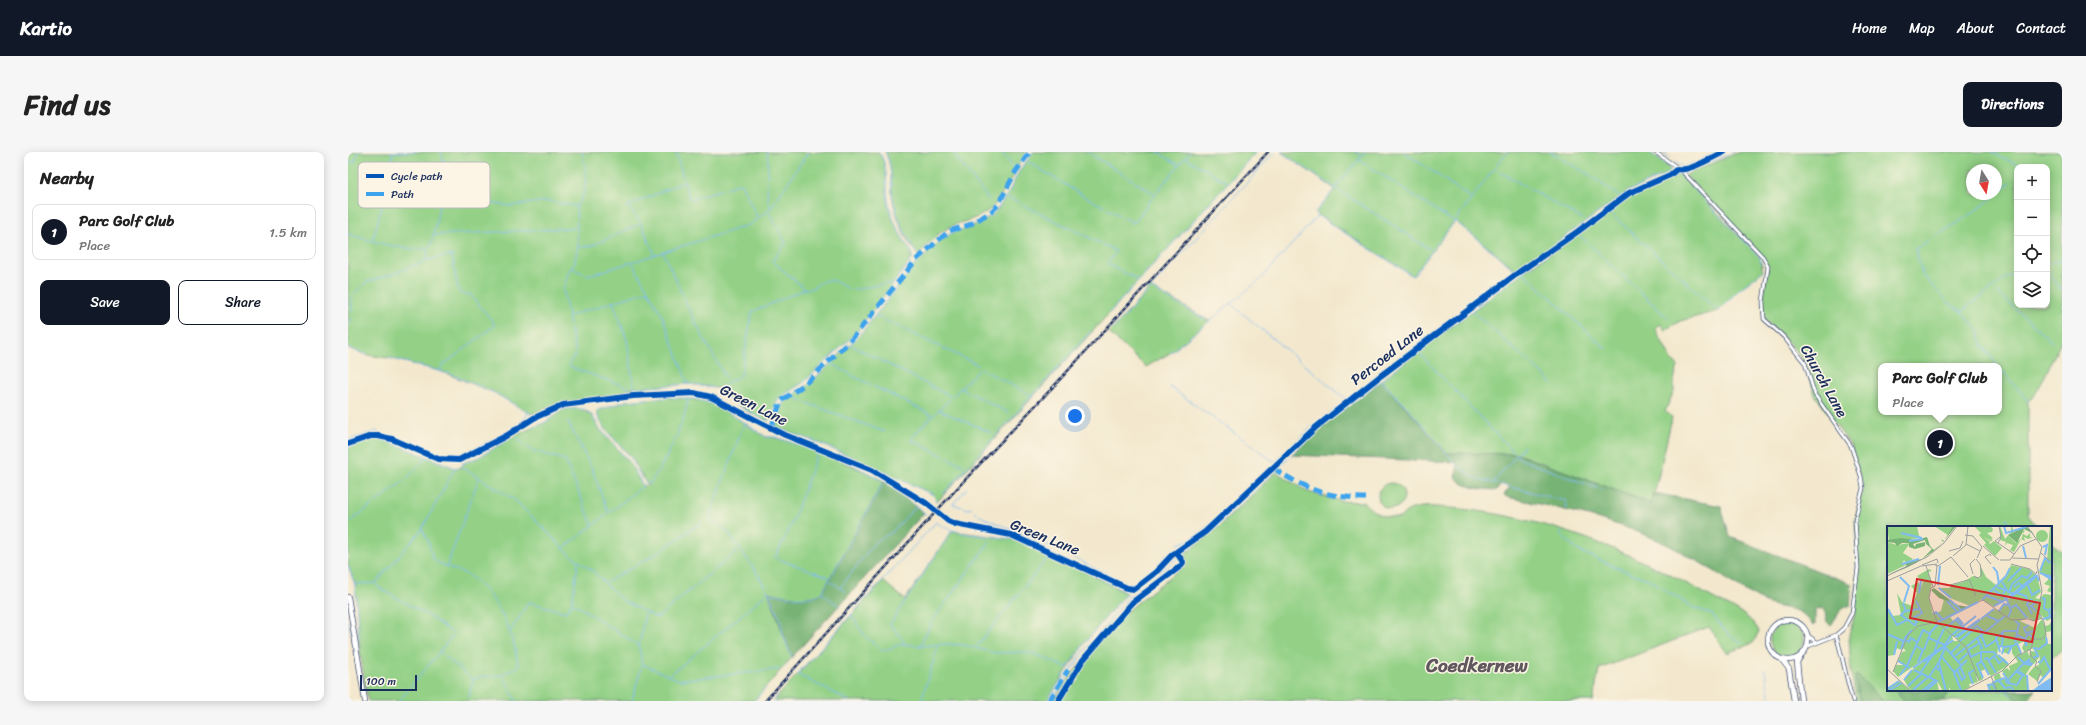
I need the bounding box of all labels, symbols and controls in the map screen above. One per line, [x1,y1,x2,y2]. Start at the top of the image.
text: Kartio [20,12,72,45]
text: Home [1852,16,1887,41]
text: Map [1909,16,1935,41]
text: About [1957,16,1994,41]
text: Contact [2016,16,2066,41]
text: Find us [24,80,111,129]
button: Directions [1963,82,2062,127]
legend [358,162,490,208]
text: Nearby [40,163,94,193]
north arrow [1966,164,2002,200]
map controls [2014,164,2050,308]
button: + [2014,164,2050,200]
text: Cycle path [391,167,443,186]
text: Path [391,185,414,204]
button: − [2014,200,2050,236]
text: Parc Golf Club [79,208,174,234]
text: 1 [51,221,57,244]
text: 1.5 km [269,221,307,244]
text: Place [79,234,110,257]
button: locate [2014,236,2050,272]
button: layers [2014,272,2050,308]
button: Save [40,280,170,325]
button: Share [178,280,308,325]
street label: Percoed Lane [1345,318,1430,392]
street label: Church Lane [1793,340,1855,422]
popup [1878,363,2002,415]
text: Parc Golf Club [1892,365,1988,391]
street label: Green Lane [715,377,793,433]
text: Place [1892,391,1924,414]
your location [1065,406,1085,426]
pin: 1 [1927,428,1953,458]
street label: Green Lane [1006,511,1084,563]
inset map [1887,526,2052,691]
district label: Coedkernew [1425,649,1529,682]
text: 100 m [366,672,396,691]
scale bar [360,673,417,692]

